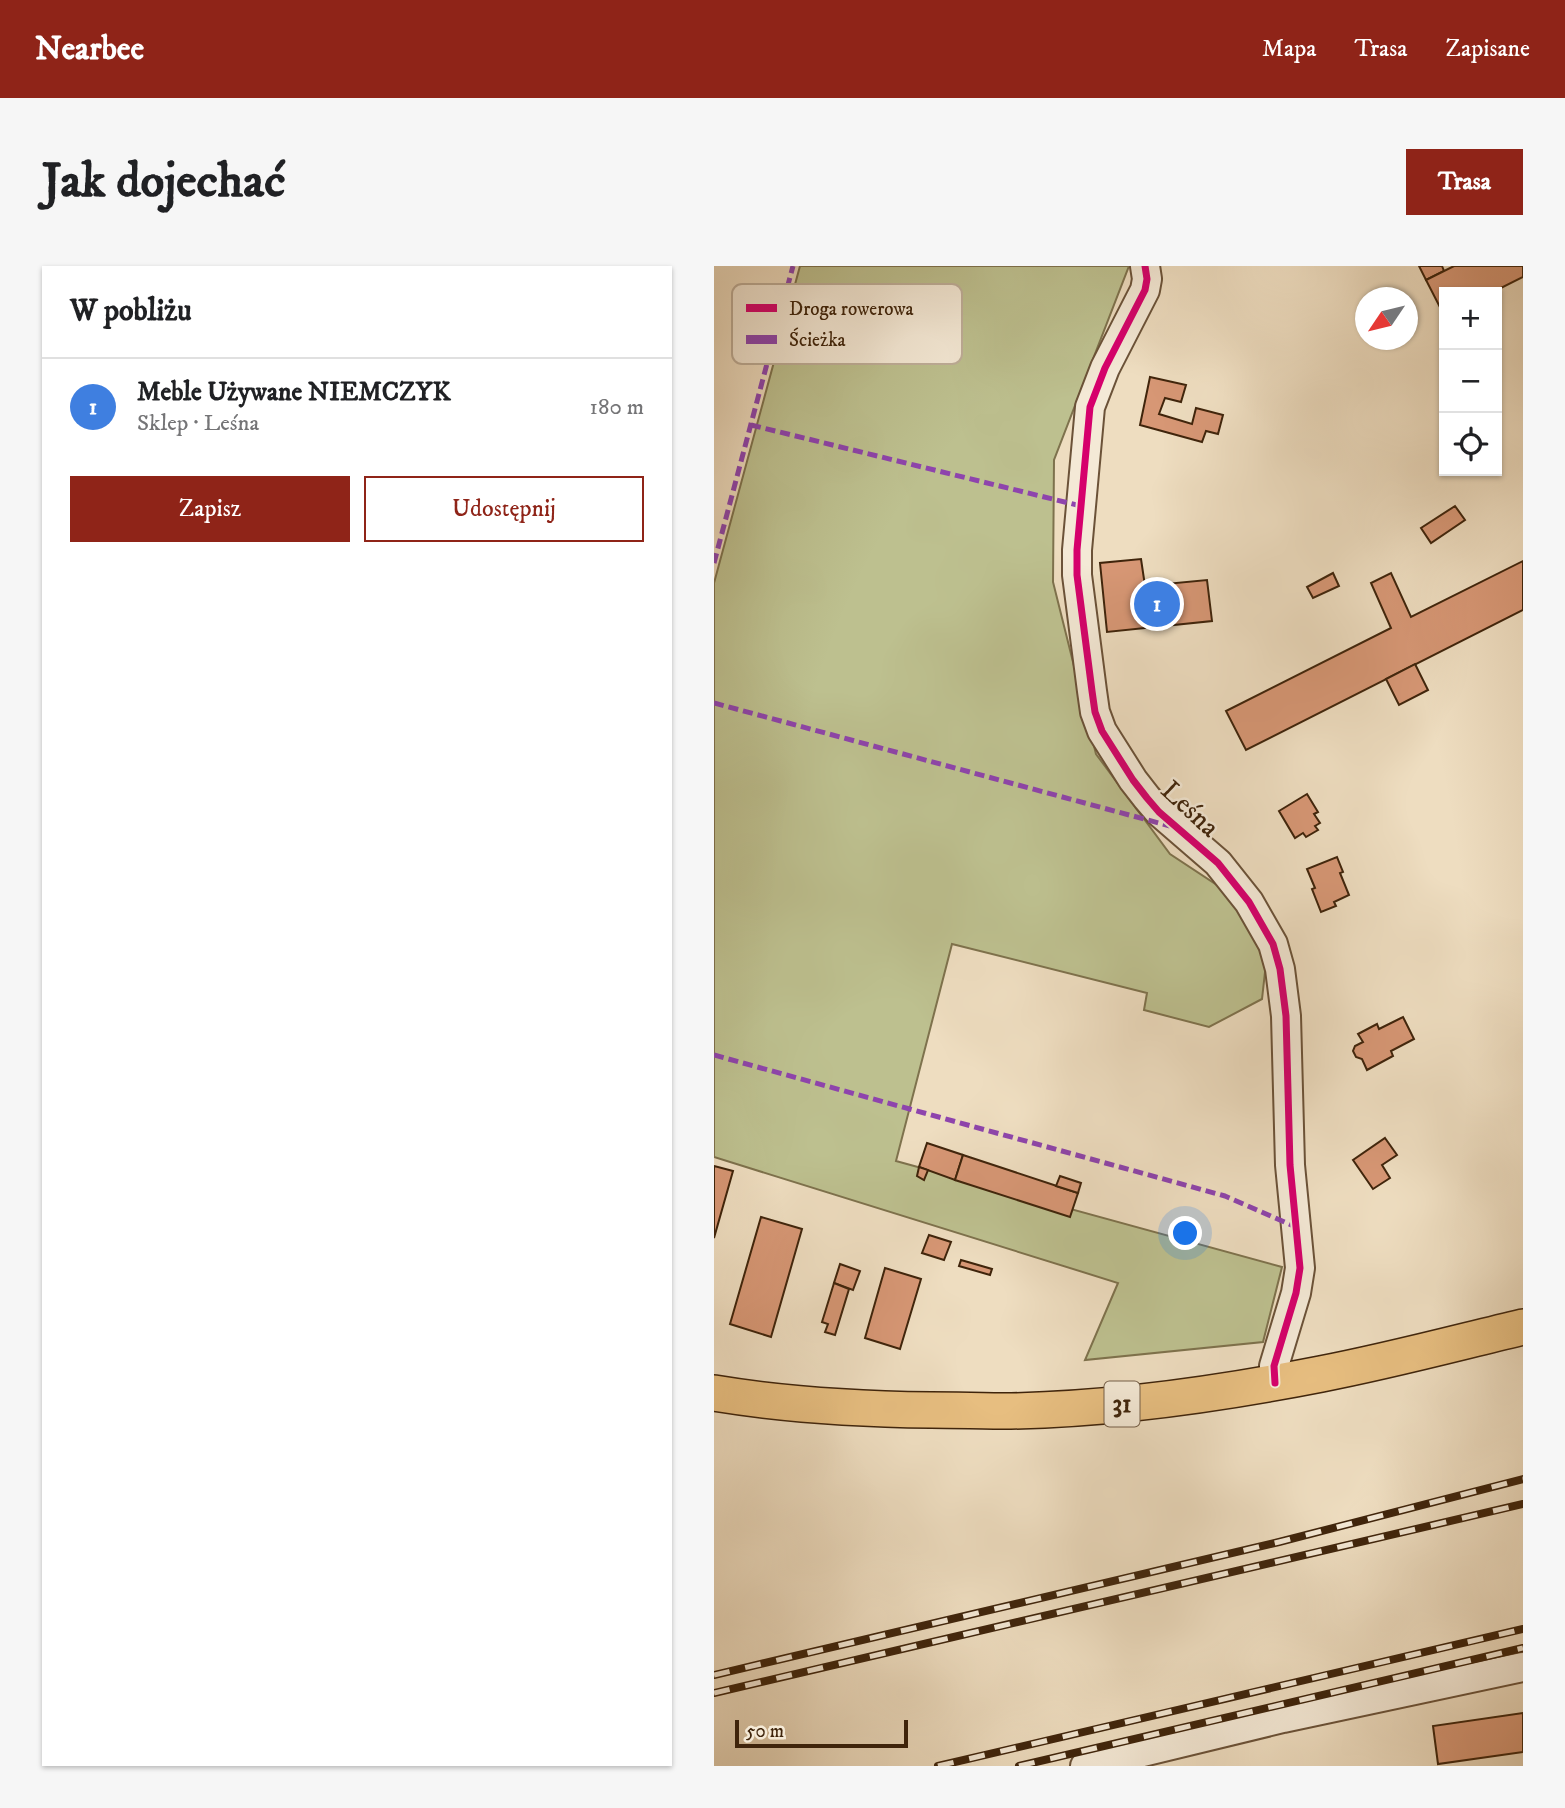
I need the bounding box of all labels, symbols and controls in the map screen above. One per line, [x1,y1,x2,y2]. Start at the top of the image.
text: Nearbee [35,29,144,70]
text: Mapa [1262,34,1316,64]
text: Trasa [1354,34,1408,64]
text: Zapisane [1446,34,1530,64]
button: Trasa [1406,149,1523,215]
text: Jak dojechać [42,151,285,213]
legend [732,284,962,364]
north arrow [1355,287,1418,350]
map controls [1439,287,1502,476]
button: + [1439,287,1502,350]
text: W pobliżu [70,293,192,330]
text: Droga rowerowa [789,298,914,321]
text: Ścieżka [789,327,846,352]
button: − [1439,350,1502,413]
text: Meble Używane NIEMCZYK [137,376,451,409]
text: 1 [89,393,97,422]
text: 180 m [589,393,644,422]
text: Sklep · Leśna [137,409,259,438]
button: locate [1439,413,1502,476]
button: Zapisz [70,476,350,542]
button: Udostępnij [364,476,644,542]
pin: 1 [1134,578,1180,630]
street label: Leśna [1153,773,1227,845]
your location [1168,1216,1202,1250]
road number: 31 [1104,1382,1140,1427]
scale bar [735,1717,908,1749]
text: 50 m [746,1720,784,1743]

